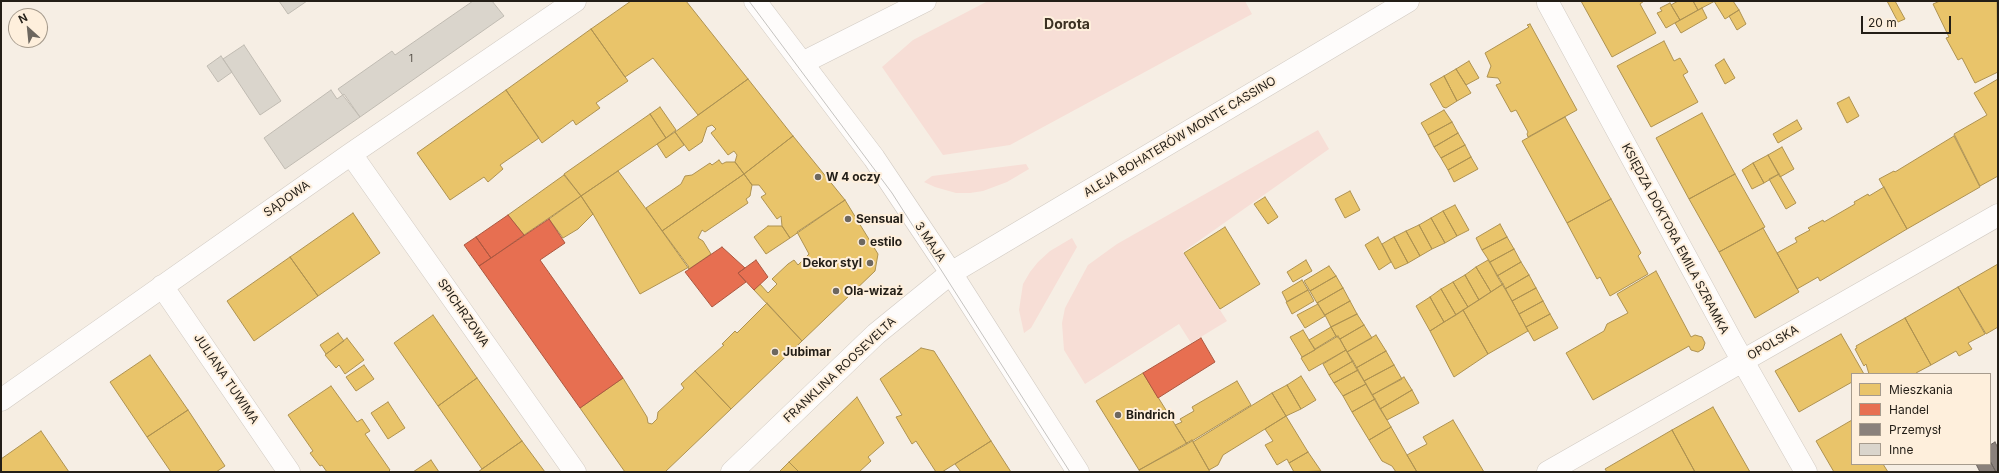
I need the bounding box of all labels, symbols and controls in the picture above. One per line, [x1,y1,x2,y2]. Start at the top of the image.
north arrow [8,8,48,48]
scale bar [1863,8,1953,34]
text: N [16,10,30,26]
text: 20 m [1868,15,1897,30]
district label: Dorota [1044,17,1090,33]
house number: 1 [409,53,413,65]
street label: ALEJA BOHATERÓW MONTE CASSINO [1081,74,1279,200]
street label: KSIĘDZA DOKTORA EMILA SZRAMKA [1618,141,1732,337]
place label: W 4 oczy [826,170,881,184]
marker: W 4 oczy [813,172,823,182]
street label: SĄDOWA [261,178,313,220]
place label: Sensual [856,212,903,226]
marker: Sensual [843,214,853,224]
street label: 3 MAJA [912,219,948,265]
place label: estilo [870,235,902,249]
marker: estilo [857,237,867,247]
place label: Dekor styl [803,256,862,270]
marker: Dekor styl [865,258,875,268]
street label: SPICHRZOWA [434,276,492,350]
place label: Ola-wizaż [844,284,903,298]
marker: Ola-wizaż [831,286,841,296]
street label: FRANKLINA ROOSEVELTA [781,314,899,426]
street label: OPOLSKA [1745,323,1801,363]
street label: JULIANA TUWIMA [191,331,261,427]
place label: Jubimar [783,345,831,359]
marker: Jubimar [770,347,780,357]
legend [1851,373,1991,465]
text: Mieszkania [1889,382,1953,397]
text: Handel [1889,402,1929,417]
place label: Bindrich [1126,408,1175,422]
marker: Bindrich [1113,410,1123,420]
text: Przemysł [1889,422,1941,437]
text: Inne [1889,442,1913,457]

